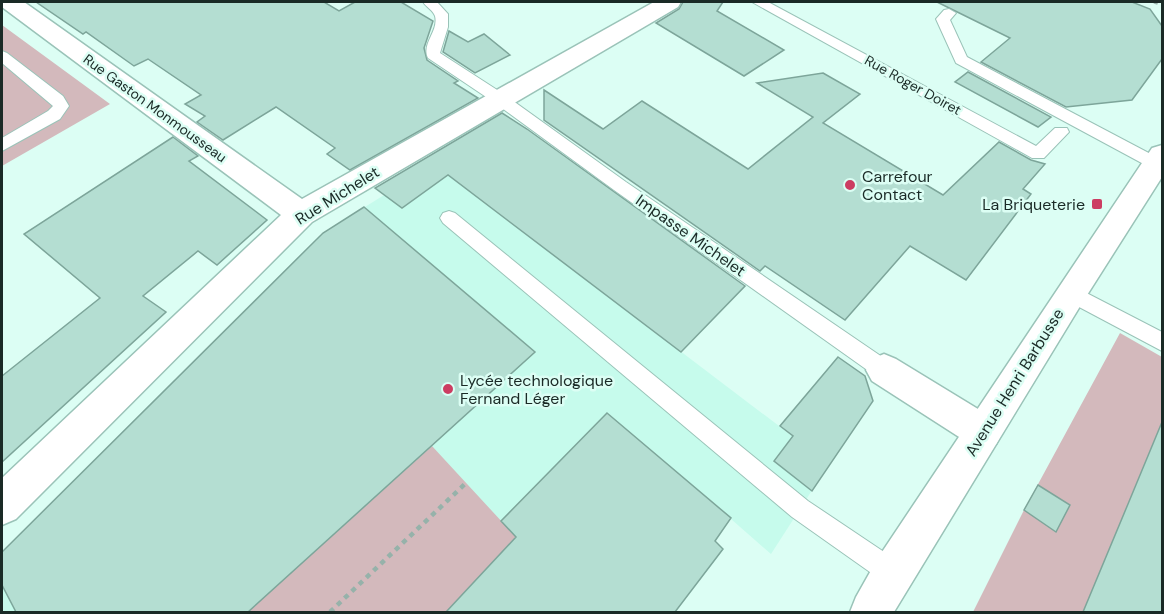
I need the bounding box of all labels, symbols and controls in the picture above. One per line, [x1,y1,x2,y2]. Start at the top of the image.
street label: Rue Gaston Monmousseau [80,50,230,166]
street label: Rue Roger Doiret [862,51,964,119]
street label: Rue Michelet [291,161,383,230]
place label: Carrefour Contact [862,166,933,205]
marker: Carrefour Contact [843,178,857,192]
street label: Impasse Michelet [632,190,750,281]
place label: La Briqueterie [982,194,1085,215]
marker: La Briqueterie [1090,197,1104,211]
street label: Avenue Henri Barbusse [960,304,1068,460]
place label: Lycée technologique Fernand Léger [460,370,613,409]
marker: Lycée technologique Fernand Léger [441,382,455,396]

